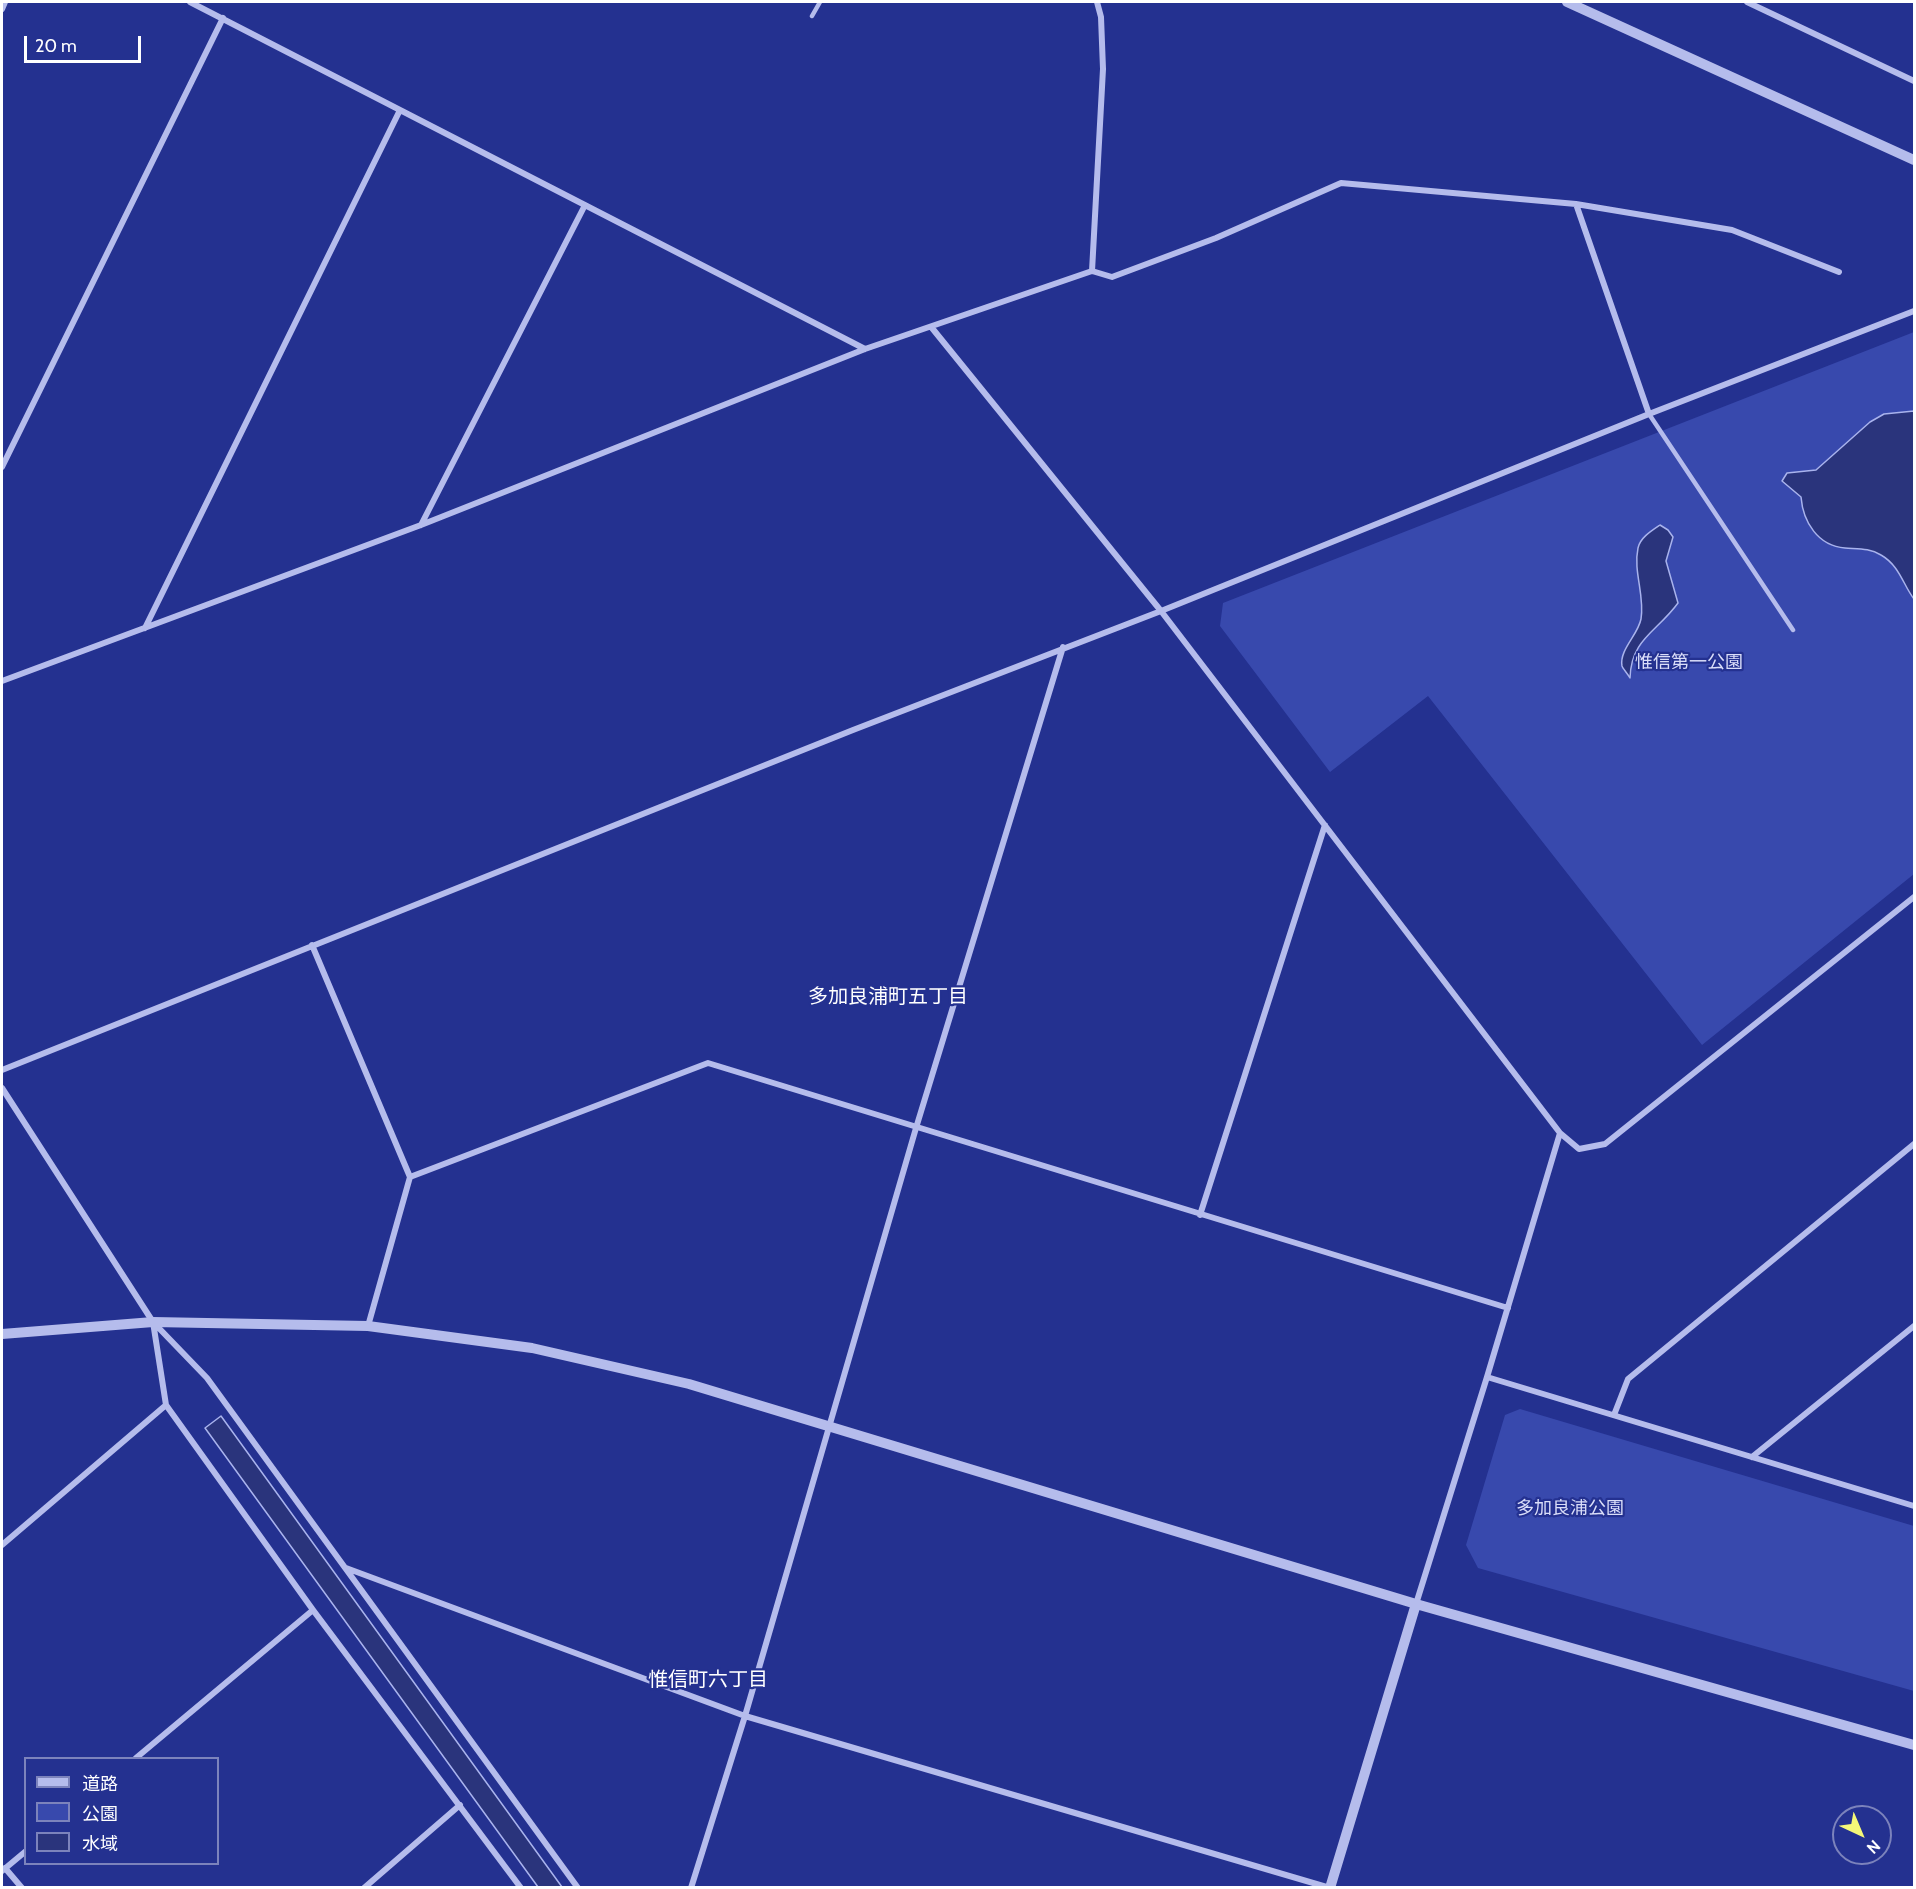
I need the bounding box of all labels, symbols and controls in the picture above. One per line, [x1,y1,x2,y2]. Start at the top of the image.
scale bar [27,24,144,62]
text: 20 m [35,35,77,57]
park label: 惟信第一公園 [1635,652,1743,674]
district label: 多加良浦町五丁目 [808,985,968,1009]
park label: 多加良浦公園 [1516,1498,1624,1520]
district label: 惟信町六丁目 [648,1668,768,1692]
legend [24,1757,219,1865]
text: 道路 [82,1773,118,1795]
text: 公園 [82,1803,118,1825]
north arrow [1832,1805,1892,1865]
text: 水域 [82,1833,118,1855]
text: N [1863,1836,1884,1858]

